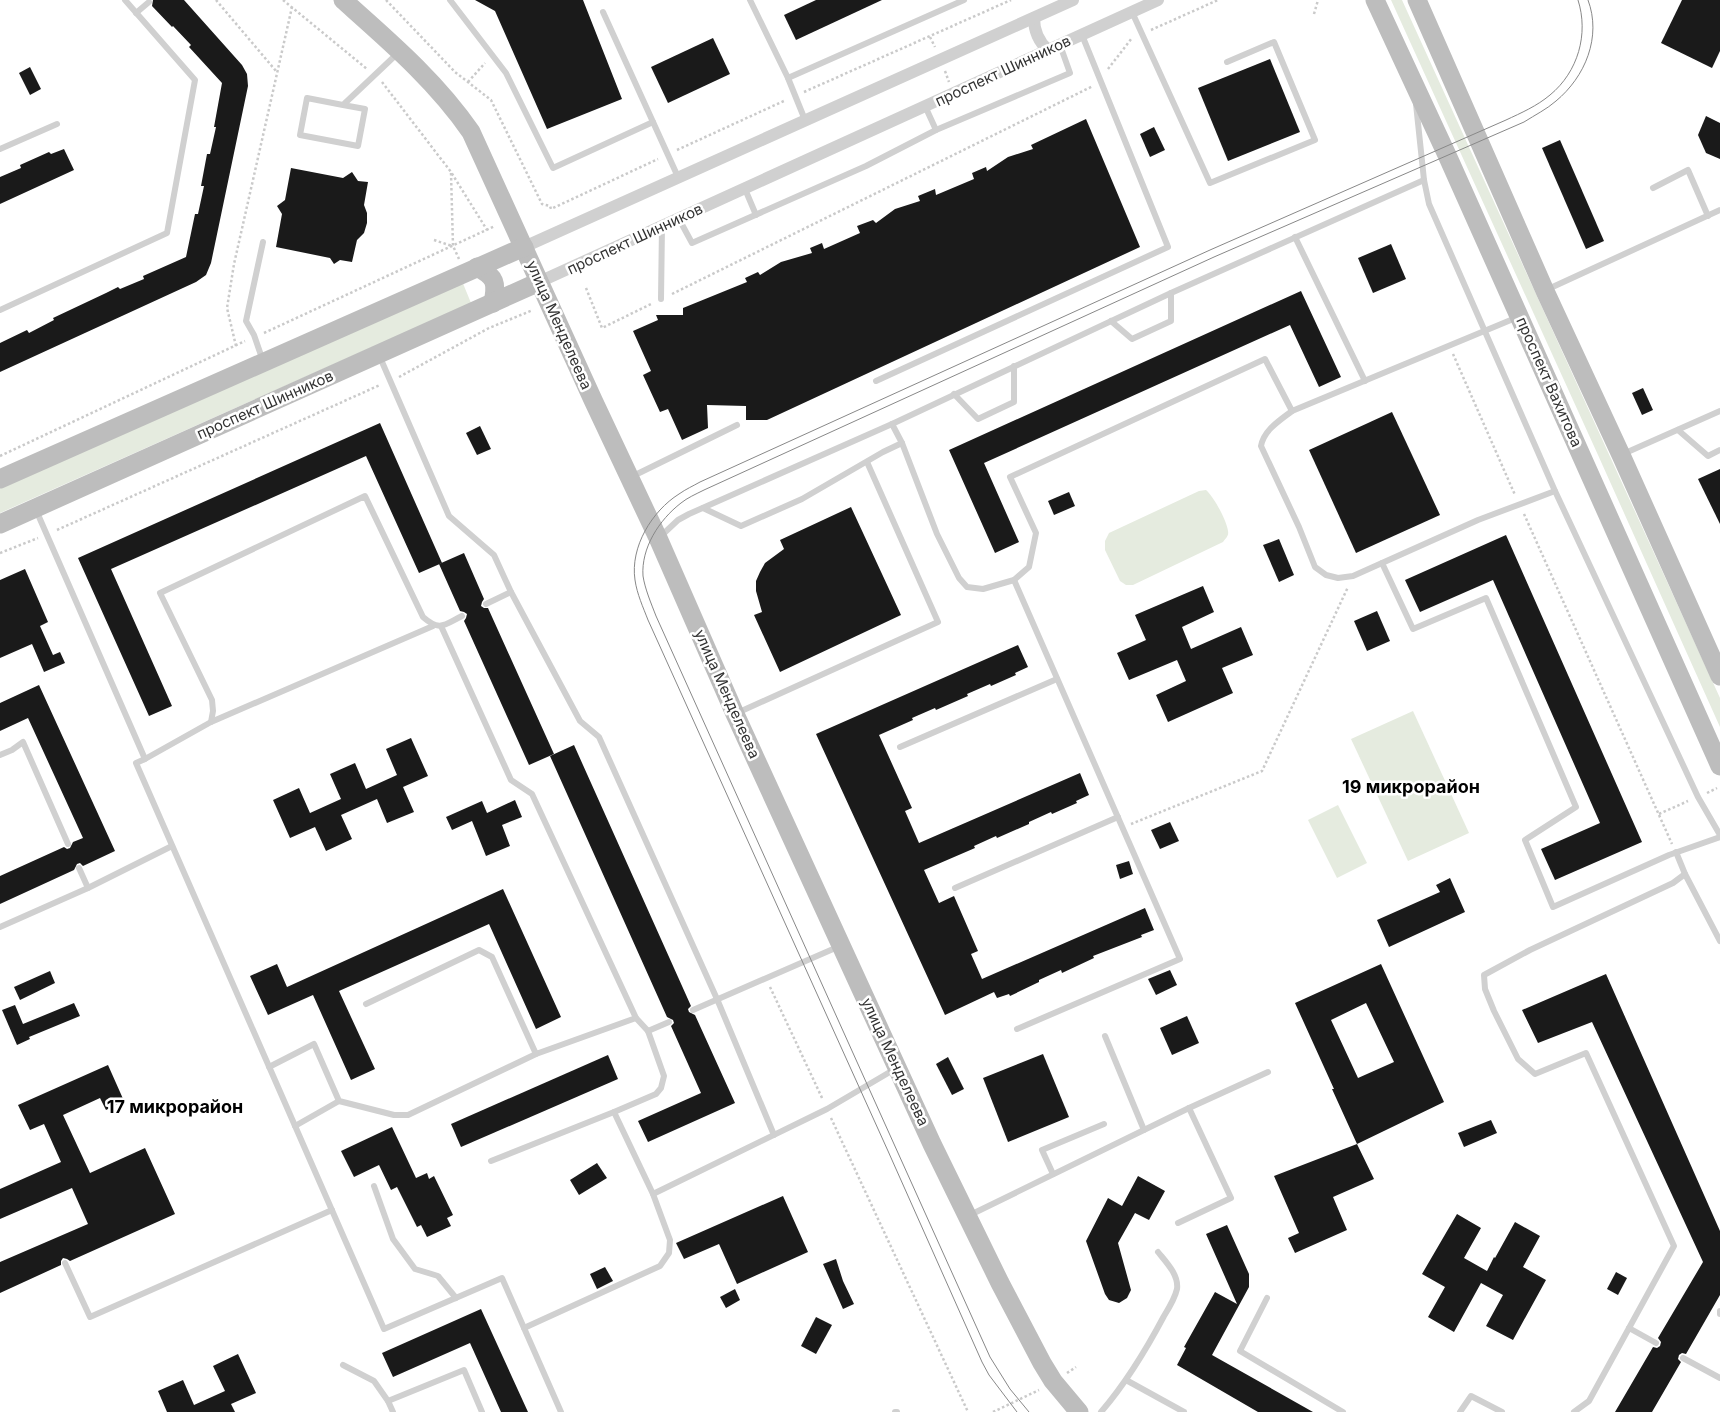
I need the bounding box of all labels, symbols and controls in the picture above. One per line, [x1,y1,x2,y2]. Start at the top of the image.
street label: проспект Шинников [932,31,1074,110]
street label: проспект Шинников [564,199,706,278]
street label: улица Менделеева [522,257,596,392]
street label: проспект Вахитова [1512,314,1587,450]
street label: проспект Шинников [194,366,336,443]
street label: улица Менделеева [690,626,764,761]
district label: 19 микрорайон [1342,776,1480,797]
street label: улица Менделеева [857,995,933,1129]
district label: 17 микрорайон [107,1096,243,1117]

